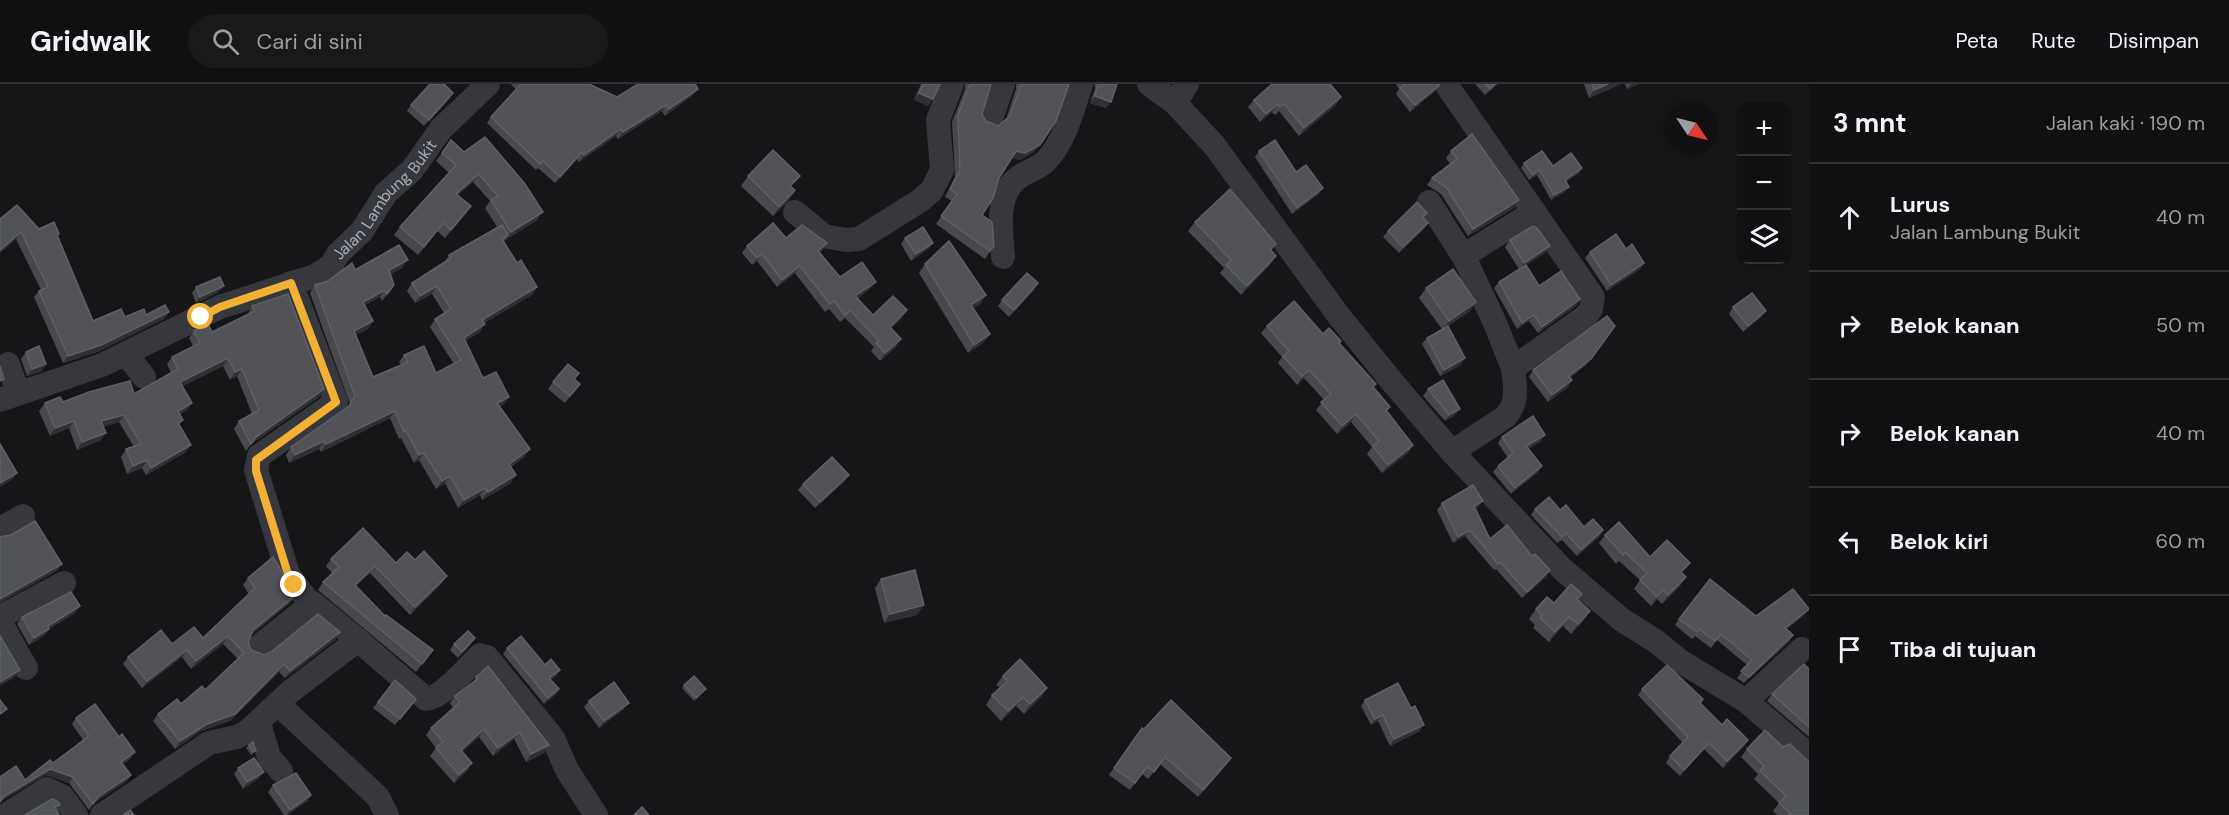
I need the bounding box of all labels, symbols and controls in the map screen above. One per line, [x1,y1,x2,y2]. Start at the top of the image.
search box [188,14,608,68]
text: Gridwalk [30,23,152,60]
icon: search [209,25,242,58]
text: Cari di sini [257,27,363,56]
text: Peta [1955,27,1998,55]
text: Rute [2031,27,2076,55]
text: Disimpan [2109,27,2199,55]
north arrow [1665,102,1719,156]
map controls [1737,102,1791,264]
button: + [1737,102,1791,156]
text: 3 mnt [1833,106,1907,140]
text: Jalan kaki · 190 m [2046,110,2205,136]
street label: Jalan Lambung Bukit [327,135,441,263]
button: − [1737,156,1791,210]
text: Lurus [1890,190,1950,219]
icon: ahead [1833,201,1866,234]
text: 40 m [2156,204,2205,230]
button: layers [1737,210,1791,264]
text: Jalan Lambung Bukit [1890,219,2080,245]
route start [187,303,213,329]
icon: right [1833,309,1866,342]
text: Belok kanan [1890,311,2020,340]
text: 50 m [2156,312,2205,338]
icon: right [1833,417,1866,450]
text: Belok kanan [1890,419,2020,448]
text: 40 m [2156,420,2205,446]
icon: left [1833,525,1866,558]
text: Belok kiri [1890,527,1988,556]
text: 60 m [2156,528,2205,554]
route end [280,571,306,597]
icon: arrive [1833,633,1866,666]
text: Tiba di tujuan [1890,635,2036,664]

